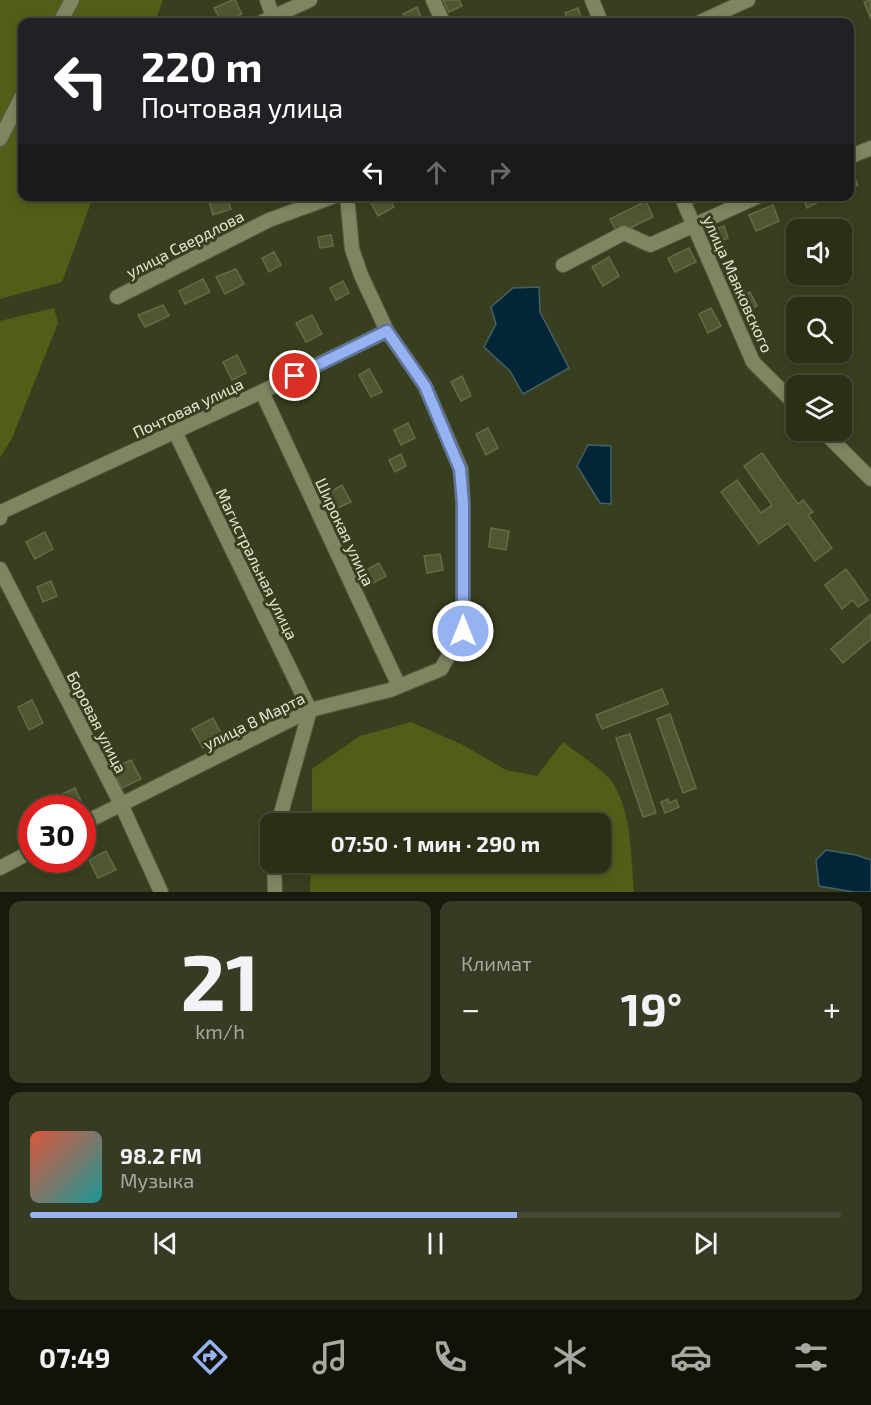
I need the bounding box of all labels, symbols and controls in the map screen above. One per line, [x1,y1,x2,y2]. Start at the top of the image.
text: 220 m [141,40,262,90]
icon: left [42,42,120,120]
text: Почтовая улица [141,91,343,123]
icon: left [357,156,390,189]
icon: ahead [420,156,453,189]
icon: right [483,156,516,189]
street label: улица Свердлова [123,206,247,282]
street label: улица Маяковского [699,212,777,356]
map controls [786,219,852,441]
button: sound [786,219,852,285]
button: search [786,297,852,363]
pin [269,350,320,401]
icon: arrive [278,359,311,392]
street label: Почтовая улица [129,374,247,442]
button: layers [786,375,852,441]
street label: Широкая улица [311,475,379,589]
street label: Магистральная улица [212,485,302,643]
position arrow [431,599,495,663]
street label: Боровая улица [63,668,131,776]
street label: улица 8 Марта [200,688,308,754]
speed limit sign: 30 [18,795,96,873]
text: 07:50 · 1 мин · 290 m [331,830,540,856]
text: 21 [180,933,260,1027]
text: Климат [461,951,532,975]
text: 19° [621,981,682,1035]
text: − [461,988,480,1028]
text: + [823,988,841,1028]
text: km/h [195,1019,245,1043]
text: 98.2 FM [120,1142,202,1168]
text: Музыка [120,1168,194,1192]
icon: previous [149,1227,182,1260]
icon: pause [419,1227,452,1260]
icon: next [689,1227,722,1260]
icon: directions [189,1336,231,1378]
icon: music [309,1336,351,1378]
icon: phone [429,1336,471,1378]
icon: climate [549,1336,591,1378]
icon: car [670,1336,712,1378]
icon: filters [790,1336,832,1378]
text: 07:49 [39,1341,110,1373]

